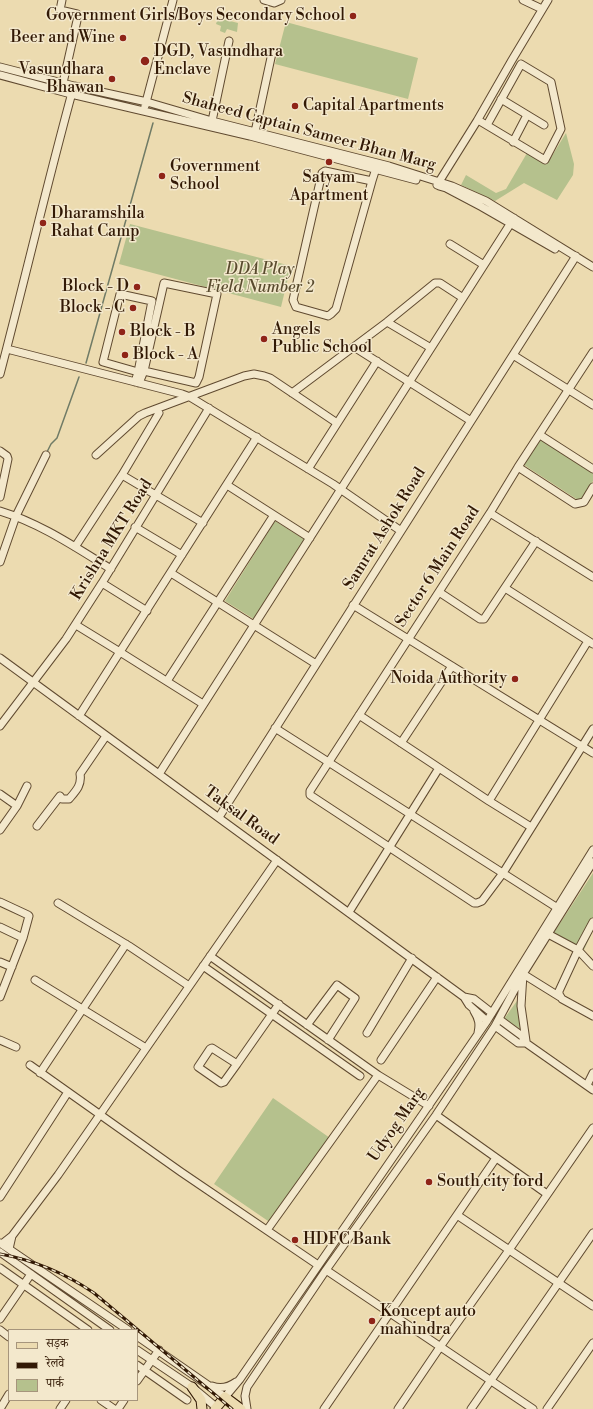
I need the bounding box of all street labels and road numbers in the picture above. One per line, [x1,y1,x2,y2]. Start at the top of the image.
street label: Shaheed Captain Sameer Bhan Marg [180,89,438,175]
street label: Samrat Ashok Road [340,464,430,594]
street label: Krishna MKT Road [67,476,157,604]
street label: Sector 6 Main Road [392,503,484,631]
street label: Taksal Road [200,782,282,850]
street label: Udyog Marg [364,1084,430,1166]

